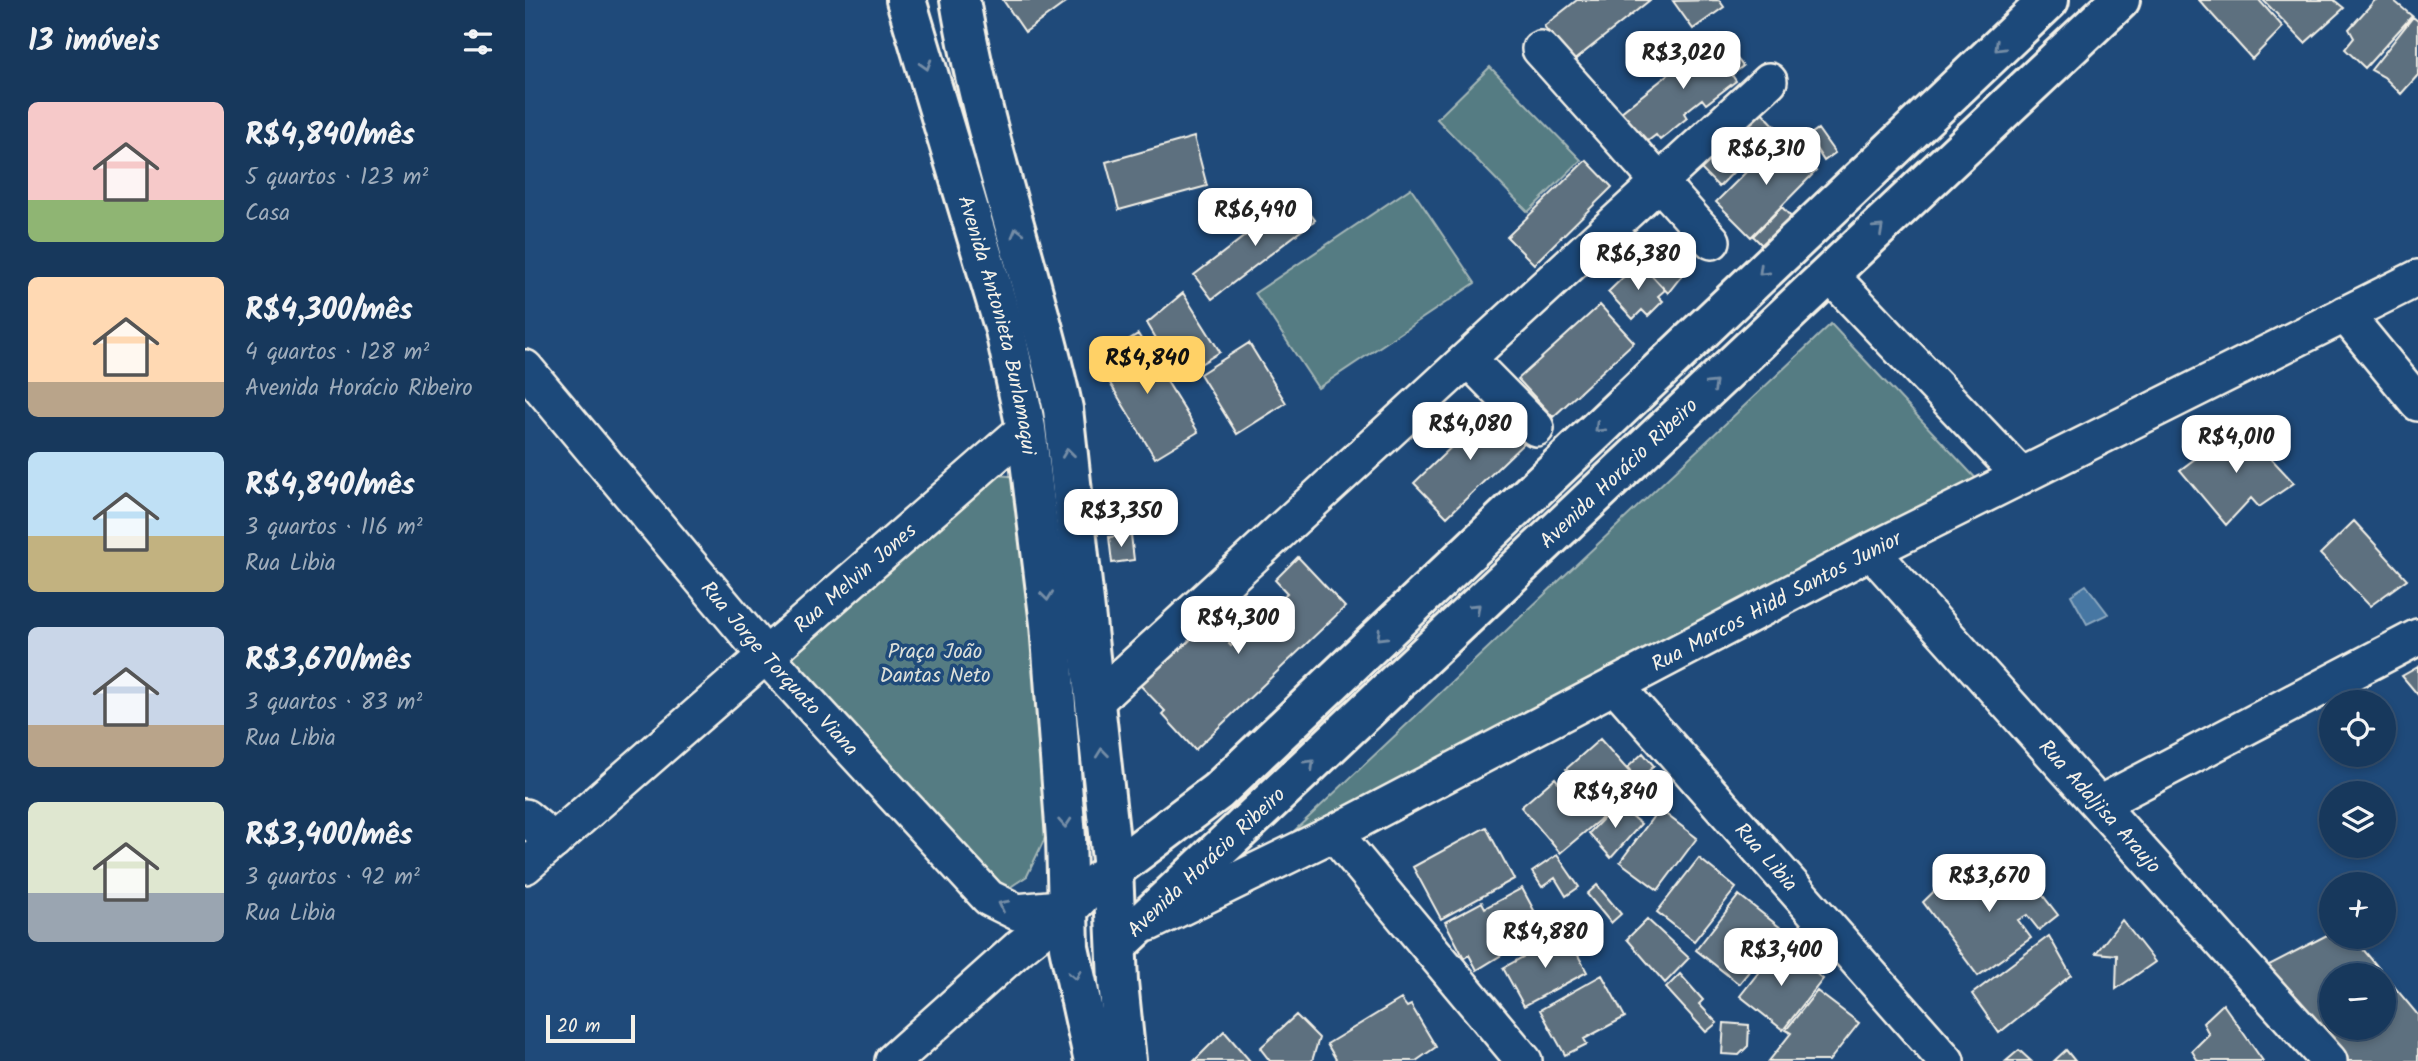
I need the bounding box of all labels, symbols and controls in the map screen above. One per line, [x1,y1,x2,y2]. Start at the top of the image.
text: 13 imóveis [28,18,160,66]
icon: filters [459,23,497,61]
pin: R$3,020 [1618,32,1748,91]
text: R$3,020 [1641,36,1725,72]
one-way arrow [1994,39,2007,51]
one-way arrow [917,59,932,71]
text: R$4,840/mês [245,112,415,160]
pin: R$6,310 [1701,128,1831,187]
icon: home [84,130,168,214]
text: R$6,310 [1727,132,1805,168]
text: 5 quartos · 123 m² [245,160,428,196]
pin: R$6,490 [1190,188,1320,248]
street label: Avenida Antonieta Burlamaqui [948,192,1044,458]
text: R$6,490 [1214,193,1296,229]
text: Casa [245,196,290,232]
one-way arrow [1871,225,1884,237]
one-way arrow [1011,226,1026,238]
pin: R$6,380 [1573,232,1703,292]
text: R$6,380 [1596,237,1680,273]
one-way arrow [1759,263,1772,276]
text: R$4,300/mês [245,287,413,335]
icon: home [84,305,168,389]
text: 4 quartos · 128 m² [245,335,429,371]
pin: R$4,840 [1082,336,1212,396]
text: R$4,840 [1105,341,1189,377]
text: Avenida Horácio Ribeiro [245,371,473,407]
one-way arrow [1705,381,1718,393]
street label: Avenida Horácio Ribeiro [1533,391,1707,557]
pin: R$4,080 [1405,402,1535,462]
text: R$4,080 [1428,407,1512,443]
pin: R$4,010 [2171,416,2301,475]
one-way arrow [1594,420,1607,433]
text: R$4,010 [2198,420,2274,456]
one-way arrow [1061,448,1076,459]
text: R$4,840/mês [245,462,415,510]
icon: home [84,480,168,564]
pin: R$3,350 [1056,490,1186,549]
text: R$3,350 [1080,494,1162,530]
text: 3 quartos · 116 m² [245,510,423,546]
street label: Rua Melvin Jones [787,516,925,642]
street label: Rua Marcos Hidd Santos Junior [1646,523,1909,682]
text: Rua Libia [245,546,336,582]
street label: Rua Jorge Torquato Viana [692,574,866,765]
one-way arrow [1039,590,1054,602]
pin: R$4,300 [1173,596,1303,656]
text: R$4,300 [1197,601,1279,637]
one-way arrow [1468,604,1481,616]
one-way arrow [1376,628,1389,641]
park label: Praça João Dantas Neto [879,636,991,693]
text: R$3,670/mês [245,637,412,685]
icon: home [84,655,168,739]
text: 3 quartos · 83 m² [245,685,422,721]
map controls [2319,690,2396,1040]
button: locate [2319,690,2396,767]
text: Rua Libia [245,721,336,757]
street label: Rua Adaljisa Araujo [2030,733,2168,882]
one-way arrow [1095,747,1110,758]
one-way arrow [1302,760,1315,772]
pin: R$4,840 [1550,770,1680,830]
text: R$4,840 [1573,775,1657,811]
street label: Avenida Horácio Ribeiro [1120,780,1294,946]
button: layers [2319,781,2396,858]
text: R$3,400/mês [245,812,413,860]
street label: Rua Libia [1725,816,1805,900]
one-way arrow [1057,818,1072,829]
icon: home [84,830,168,914]
pin: R$3,670 [1924,855,2054,914]
text: R$3,670 [1948,859,2030,895]
text: 3 quartos · 92 m² [245,860,420,896]
button: + [2319,872,2396,949]
text: Rua Libia [245,896,336,932]
one-way arrow [998,900,1010,914]
pin: R$4,880 [1480,911,1610,970]
text: R$4,880 [1503,915,1587,951]
pin: R$3,400 [1716,928,1846,988]
text: R$3,400 [1740,933,1822,969]
button: − [2319,963,2396,1040]
one-way arrow [1066,969,1081,981]
scale bar [546,1012,635,1044]
text: 20 m [557,1012,600,1042]

